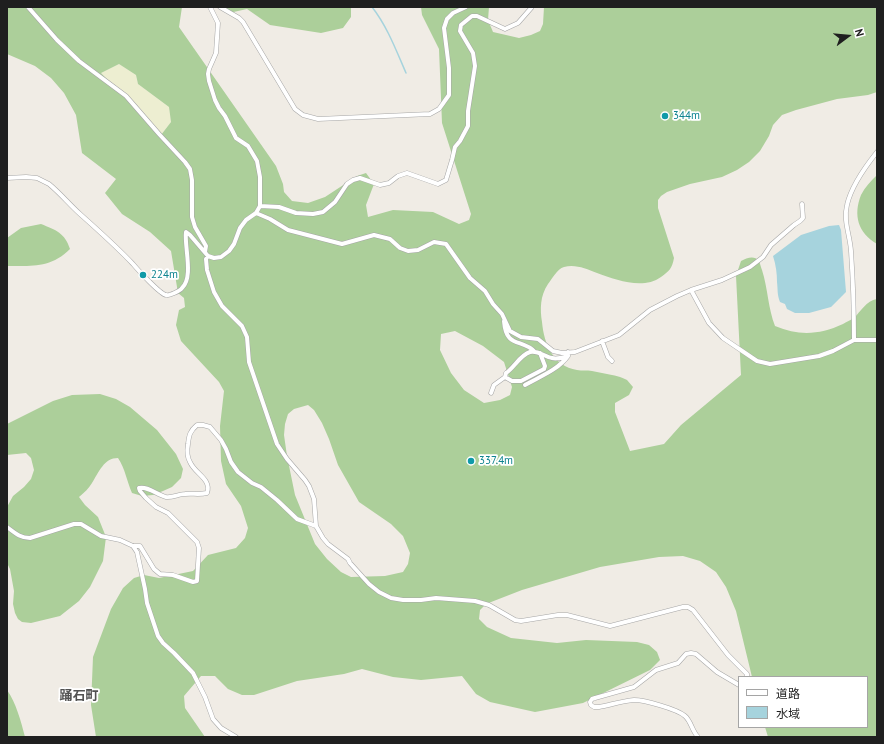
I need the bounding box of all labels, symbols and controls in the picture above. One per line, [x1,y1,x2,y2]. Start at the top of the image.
north arrow [828,16,868,56]
text: N [852,27,867,38]
place label: 344m [673,109,700,123]
marker: 344m [660,111,670,121]
place label: 224m [151,268,178,282]
marker: 224m [138,270,148,280]
place label: 337.4m [479,454,513,468]
marker: 337.4m [466,456,476,466]
legend [738,676,868,728]
text: 道路 [776,686,800,701]
district label: 踊石町 [60,688,98,704]
text: 水域 [776,706,800,721]

